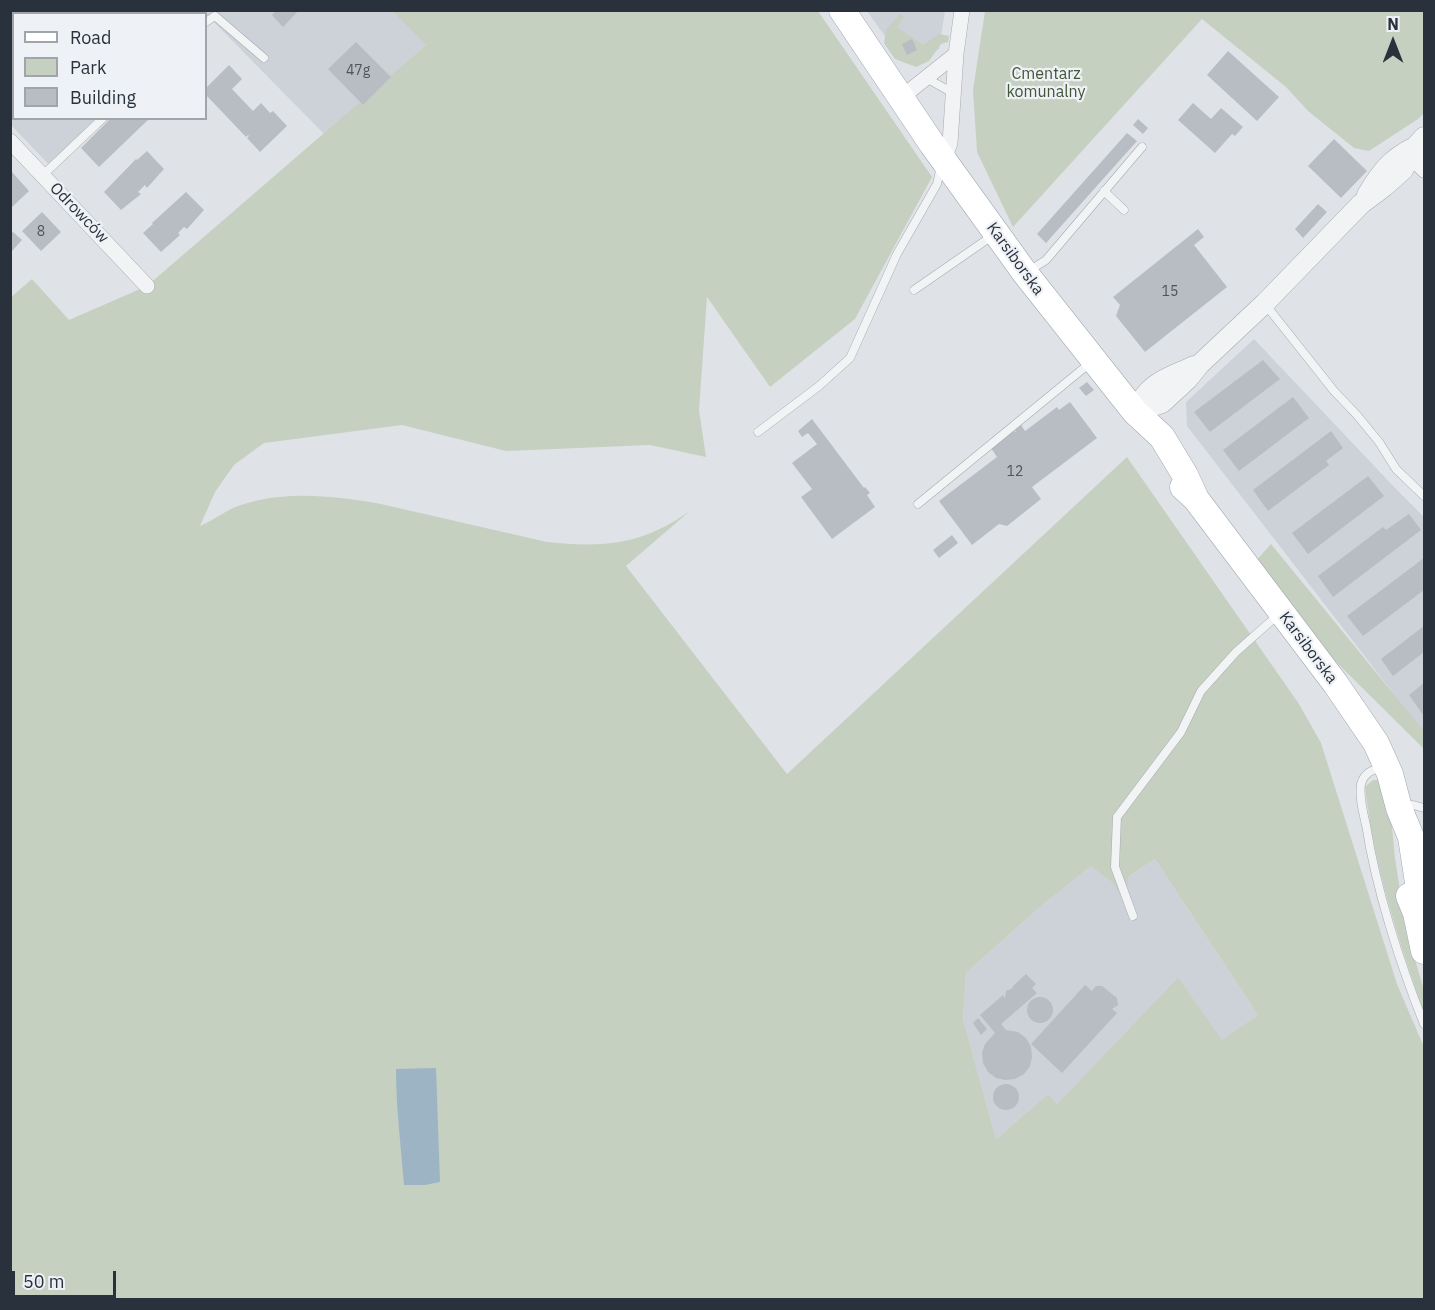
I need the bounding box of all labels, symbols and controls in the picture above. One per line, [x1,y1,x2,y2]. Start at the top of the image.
legend [12,12,207,120]
north arrow [1363,12,1423,72]
text: N [1387,14,1399,34]
text: Road [70,26,111,49]
text: Park [70,56,106,79]
house number: 47g [346,63,370,79]
park label: Cmentarz komunalny [1006,64,1086,102]
text: Building [70,86,136,109]
street label: Odrowców [45,179,113,247]
street label: Karsiborska [982,219,1048,299]
house number: 8 [37,224,45,240]
house number: 15 [1162,284,1178,300]
house number: 12 [1007,464,1023,480]
street label: Karsiborska [1275,608,1341,688]
scale bar [15,1259,118,1297]
text: 50 m [23,1270,65,1293]

